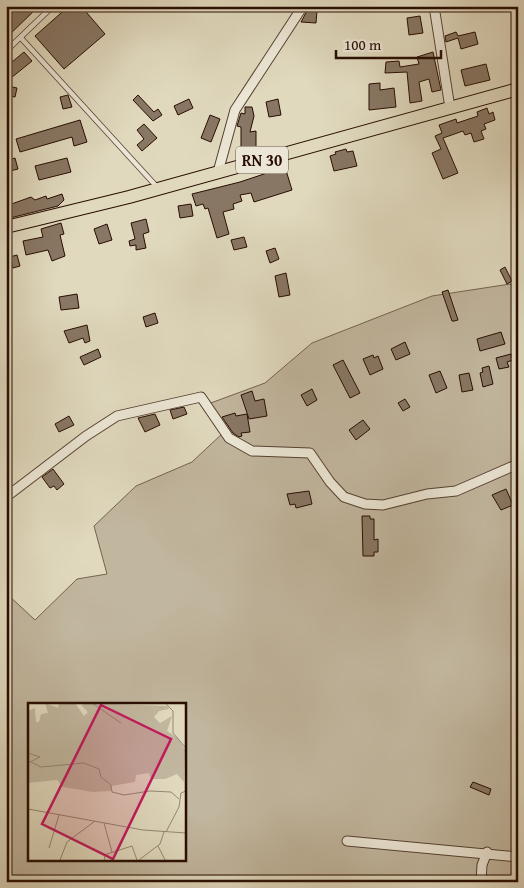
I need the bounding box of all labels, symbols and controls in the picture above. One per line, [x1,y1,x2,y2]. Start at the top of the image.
scale bar [336,28,442,60]
text: 100 m [344,34,382,55]
road number: RN 30 [236,146,288,174]
inset map [28,703,185,860]

